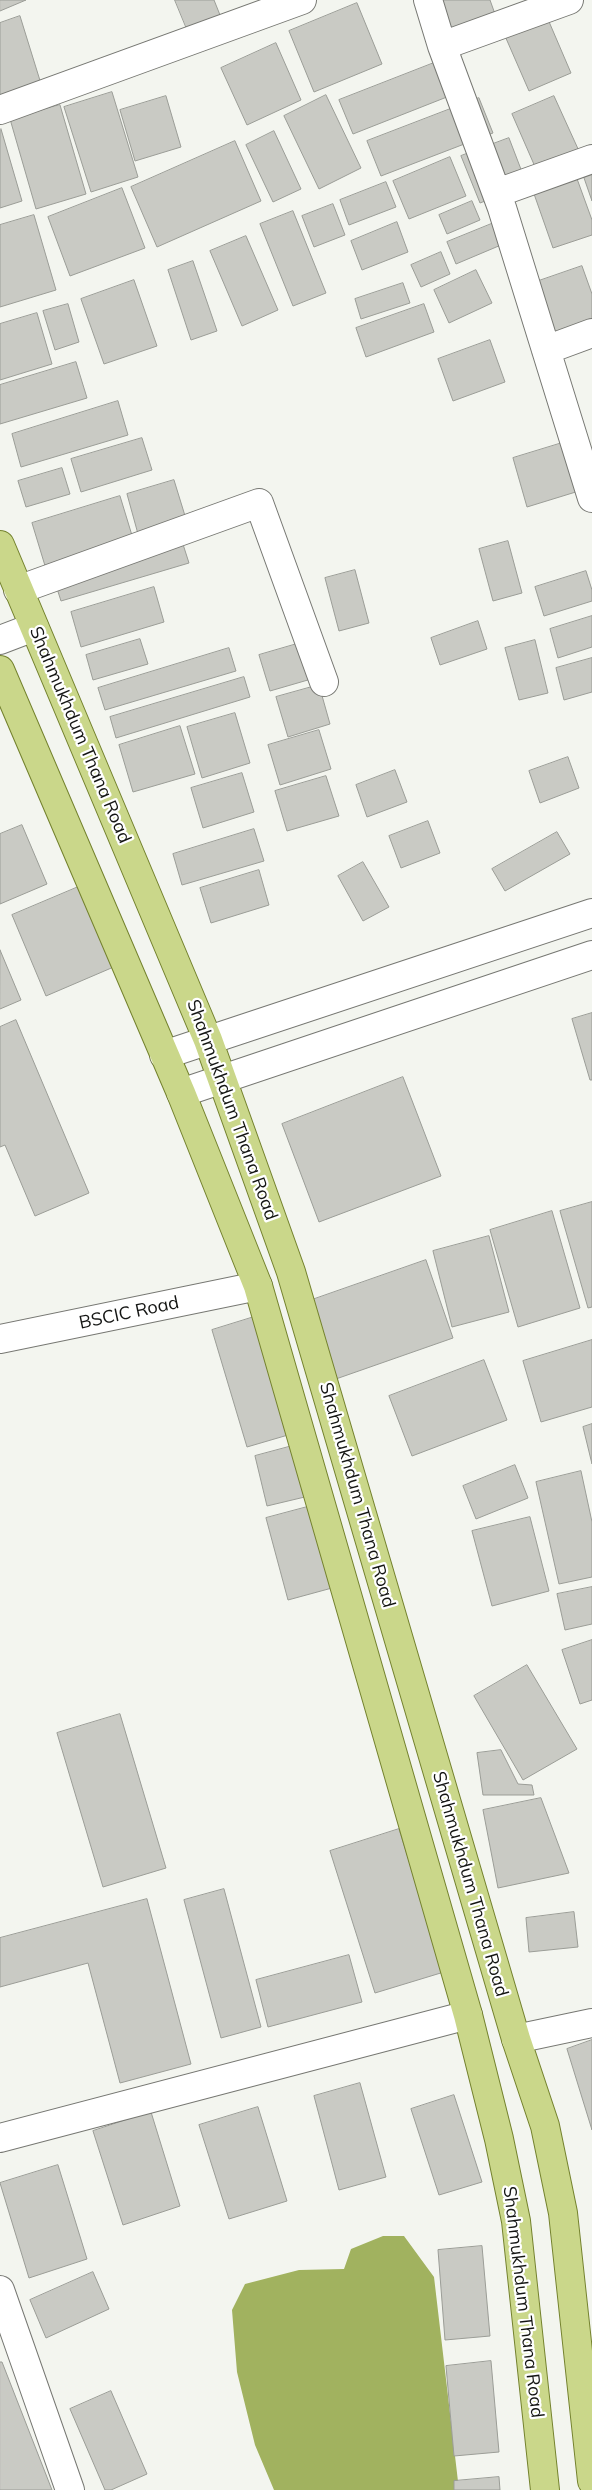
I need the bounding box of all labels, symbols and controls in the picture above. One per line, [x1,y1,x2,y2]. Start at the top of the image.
street label: Shahmukhdum Thana Road [24,623,136,847]
street label: Shahmukhdum Thana Road [182,997,282,1223]
street label: BSCIC Road [77,1292,181,1334]
street label: Shahmukhdum Thana Road [314,1380,400,1610]
street label: Shahmukhdum Thana Road [427,1769,513,1999]
street label: Shahmukhdum Thana Road [498,2185,548,2419]

